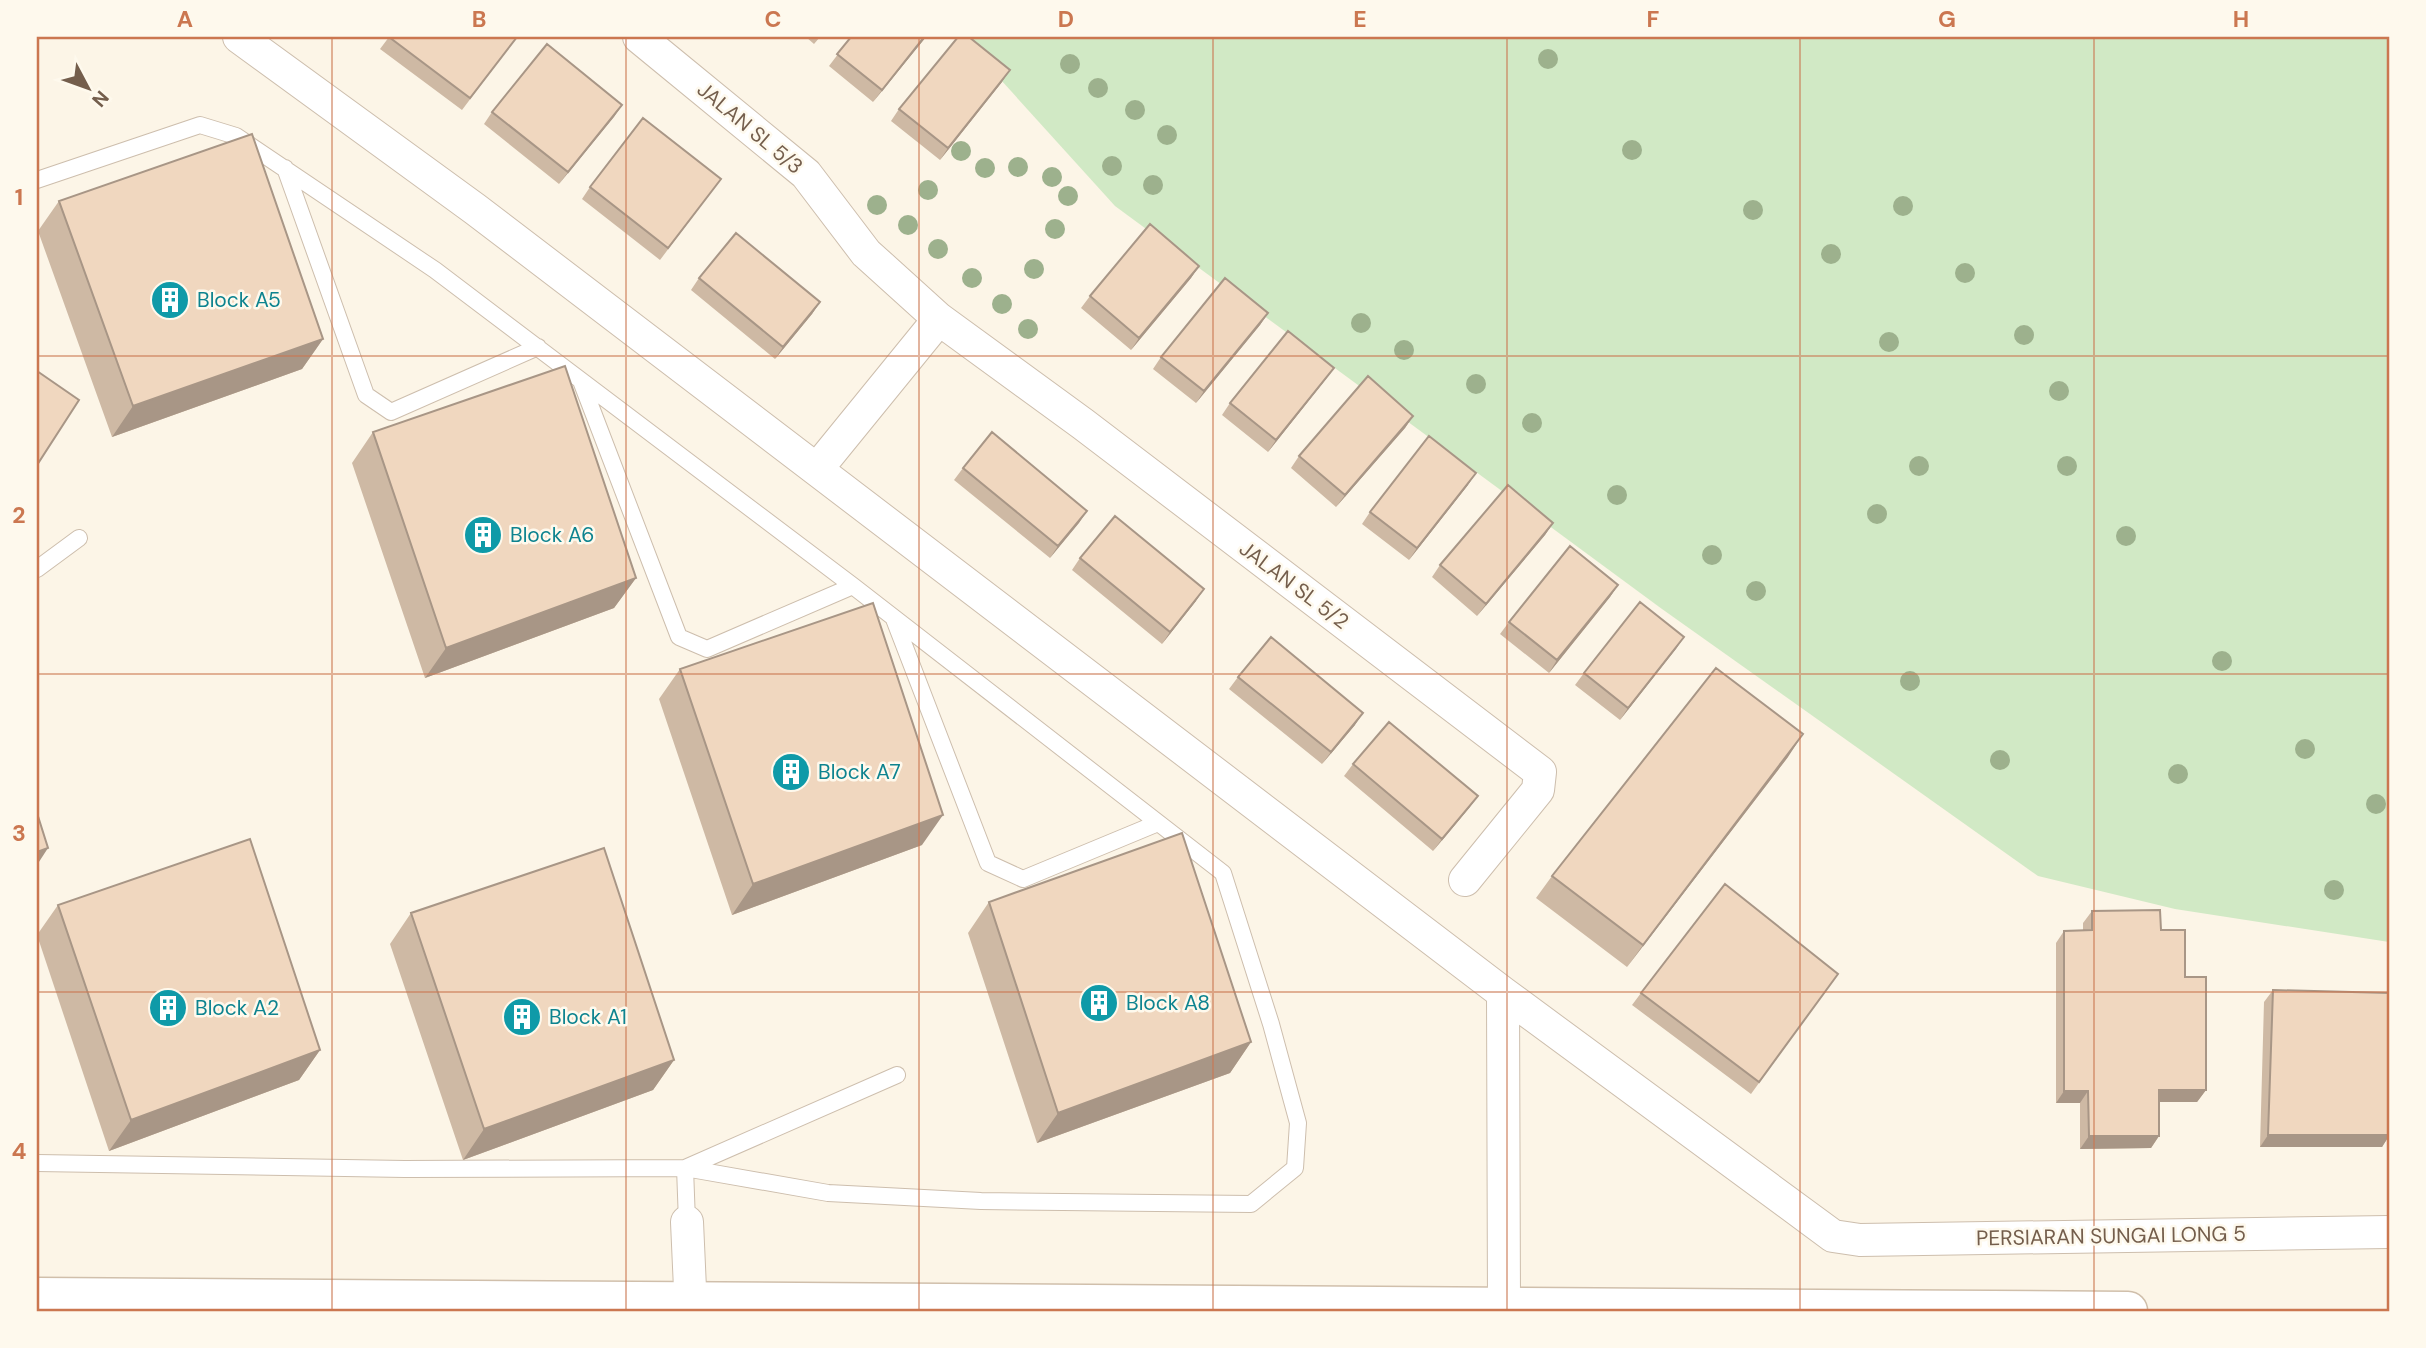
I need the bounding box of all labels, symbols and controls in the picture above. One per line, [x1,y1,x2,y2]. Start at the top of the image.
text: A [177,4,193,34]
text: B [472,4,486,34]
text: C [765,4,781,34]
text: D [1058,4,1074,34]
text: E [1353,4,1367,34]
text: F [1647,4,1660,34]
text: G [1938,4,1956,34]
text: H [2233,4,2249,34]
north arrow [52,52,122,122]
street label: JALAN SL 5/3 [691,76,809,180]
text: N [86,85,114,112]
text: 1 [15,182,23,212]
building icon: Block A5 [149,279,191,321]
place label: Block A5 [197,286,281,314]
text: 2 [12,500,26,530]
building icon: Block A6 [462,514,504,556]
place label: Block A6 [510,521,594,549]
street label: JALAN SL 5/2 [1234,535,1354,635]
building icon: Block A7 [770,751,812,793]
place label: Block A7 [818,758,901,786]
text: 3 [12,818,26,848]
building icon: Block A8 [1078,982,1120,1024]
building icon: Block A2 [147,987,189,1029]
place label: Block A8 [1126,989,1210,1017]
place label: Block A2 [195,994,279,1022]
building icon: Block A1 [501,996,543,1038]
place label: Block A1 [549,1003,627,1031]
text: 4 [12,1136,27,1166]
street label: PERSIARAN SUNGAI LONG 5 [1976,1220,2246,1252]

